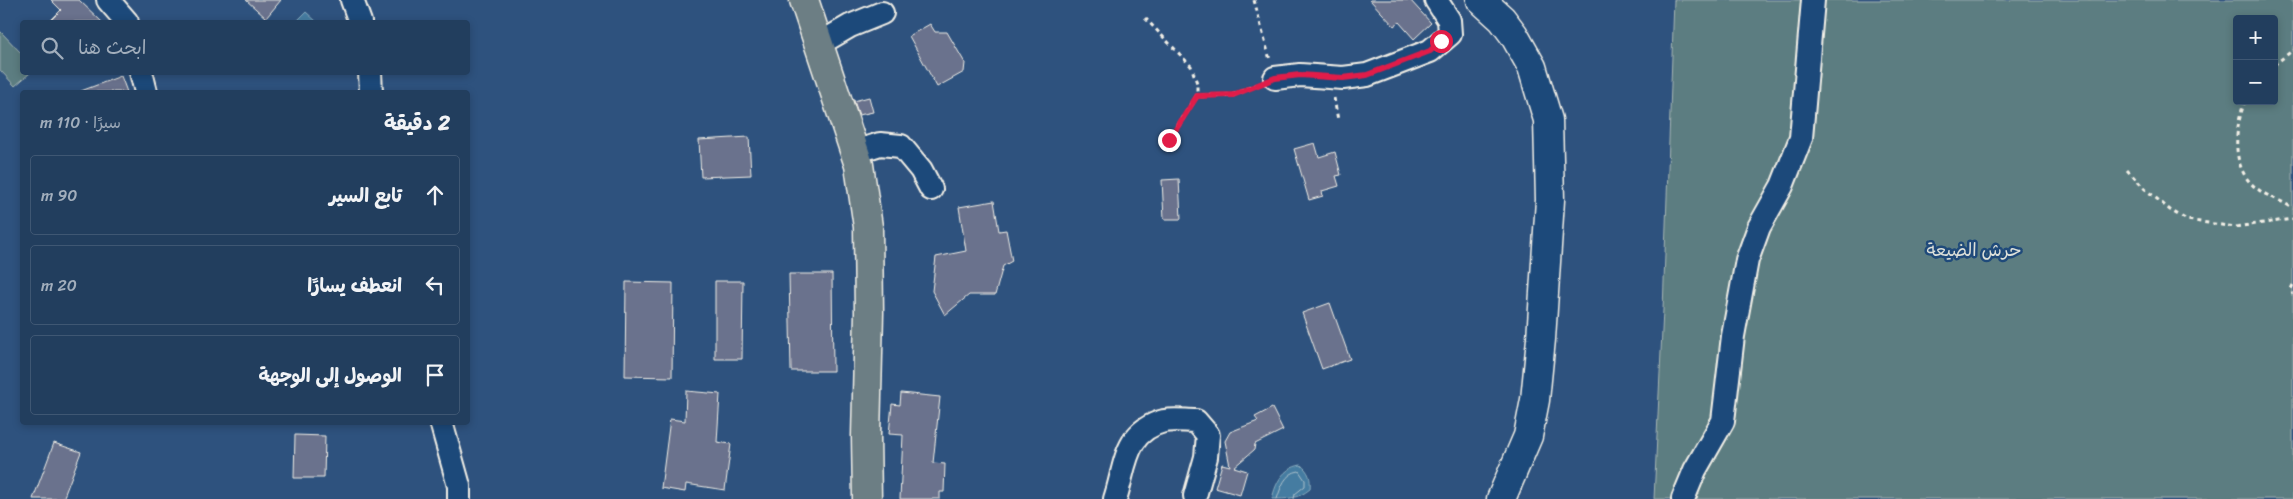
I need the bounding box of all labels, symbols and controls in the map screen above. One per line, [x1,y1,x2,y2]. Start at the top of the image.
map controls [2233,15,2278,105]
button: + [2233,15,2278,60]
search box [20,20,470,75]
route start [1430,30,1453,53]
text: ابحث هنا [78,31,146,64]
icon: search [38,34,66,62]
button: − [2233,60,2278,105]
text: 2 دقيقة [384,104,450,142]
text: سيرًا · 110 m [40,108,121,137]
route end [1158,129,1181,152]
text: تابع السير [329,179,402,212]
text: 90 m [41,181,77,210]
icon: ahead [421,181,449,209]
park label: حرش الضيعة [1926,234,2022,266]
text: انعطف يسارًا [307,269,402,302]
text: 20 m [41,271,77,300]
icon: left [421,271,449,299]
text: الوصول إلى الوجهة [259,359,402,392]
icon: arrive [421,361,449,389]

